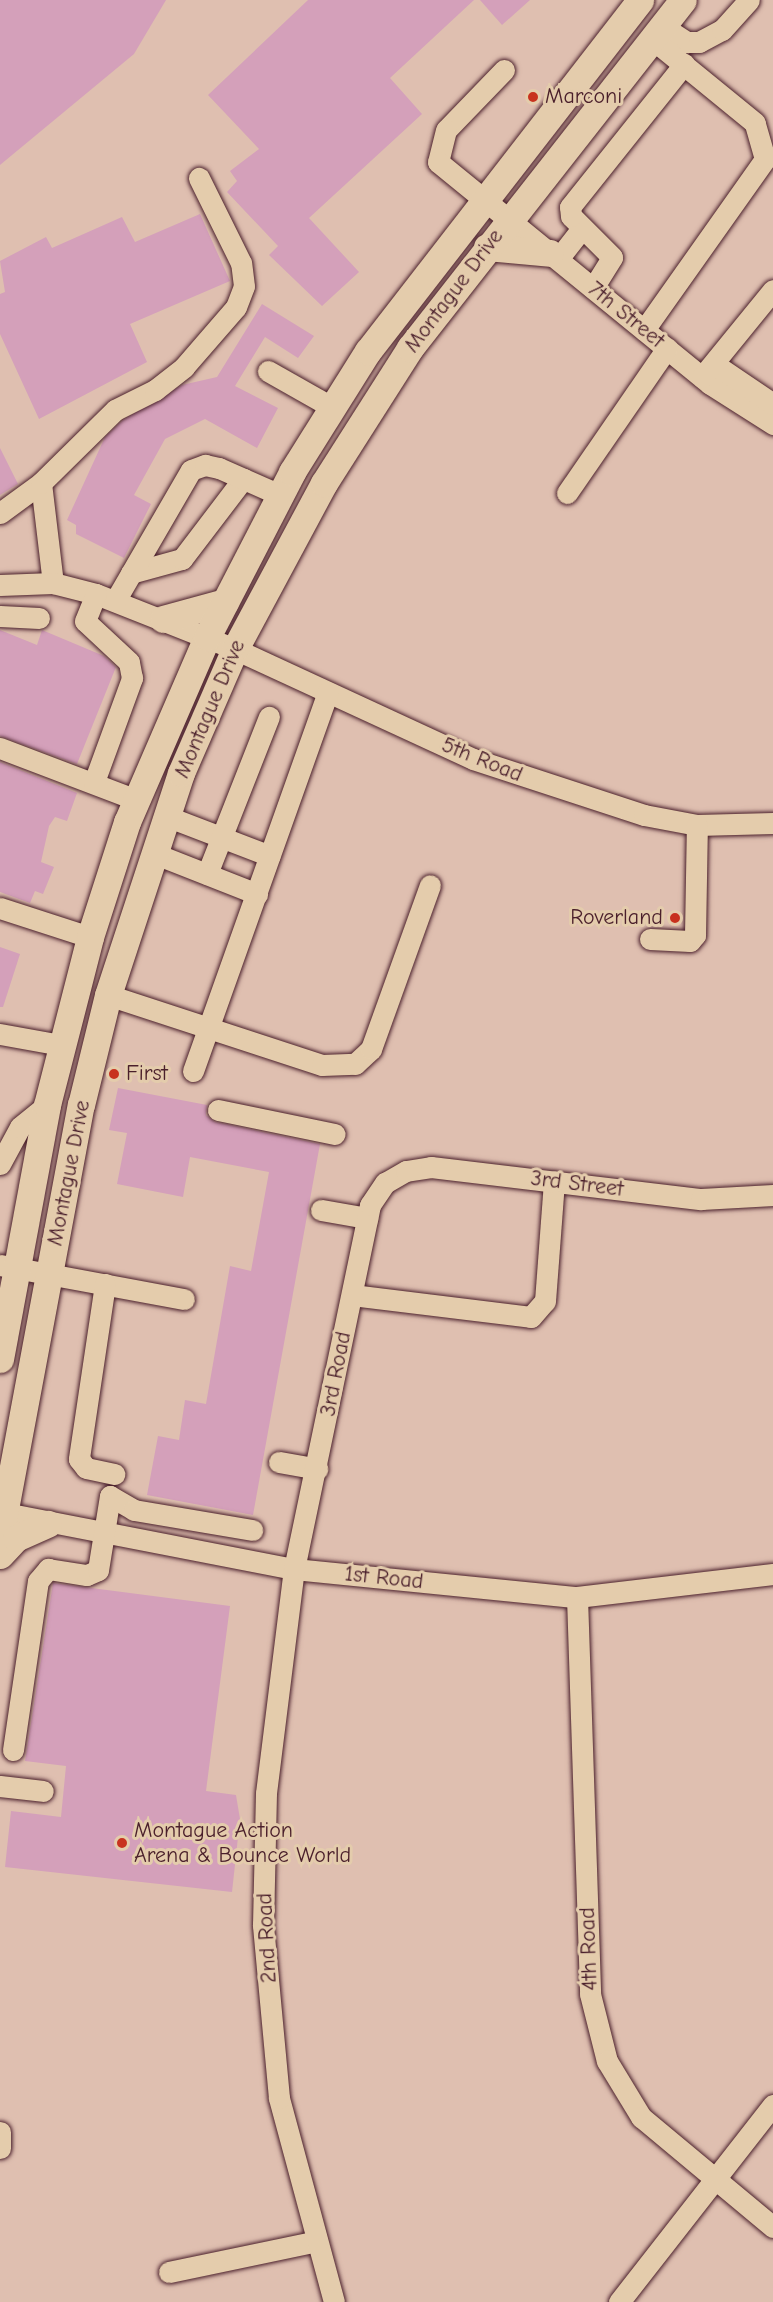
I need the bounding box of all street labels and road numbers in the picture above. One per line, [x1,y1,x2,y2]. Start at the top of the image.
street label: Montague Drive [399,224,509,358]
street label: 7th Street [582,276,670,354]
street label: Montague Drive [169,636,251,782]
street label: 5th Road [438,732,526,788]
street label: Montague Drive [42,1098,96,1248]
street label: 3rd Street [529,1165,625,1203]
street label: 3rd Road [315,1329,357,1419]
street label: 1st Road [343,1561,425,1595]
street label: 2nd Road [251,1892,283,1984]
street label: 4th Road [574,1907,604,1991]

